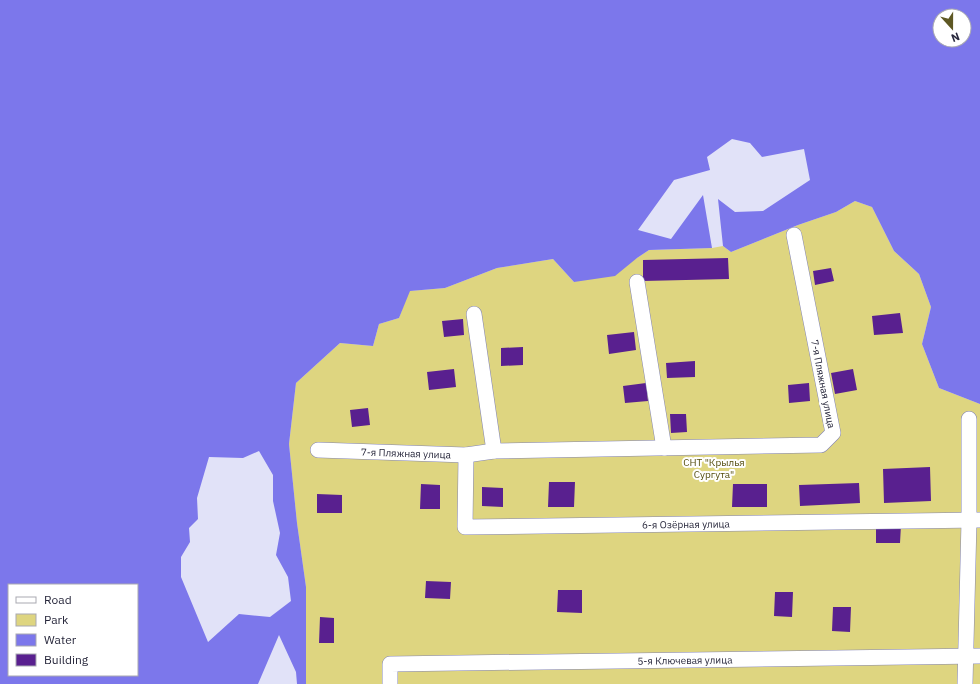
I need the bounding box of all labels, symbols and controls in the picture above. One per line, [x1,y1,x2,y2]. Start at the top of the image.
north arrow [932,8,972,48]
text: N [949,29,962,45]
street label: 7-я Пляжная улица [808,339,838,430]
street label: 7-я Пляжная улица [361,445,452,461]
park label: CНТ "Крылья Сургута" [683,456,745,481]
street label: 6-я Озёрная улица [642,517,731,531]
legend [8,584,138,676]
text: Road [44,592,72,607]
text: Park [44,612,69,627]
text: Water [44,632,77,647]
text: Building [44,652,89,667]
street label: 5-я Ключевая улица [637,653,733,667]

